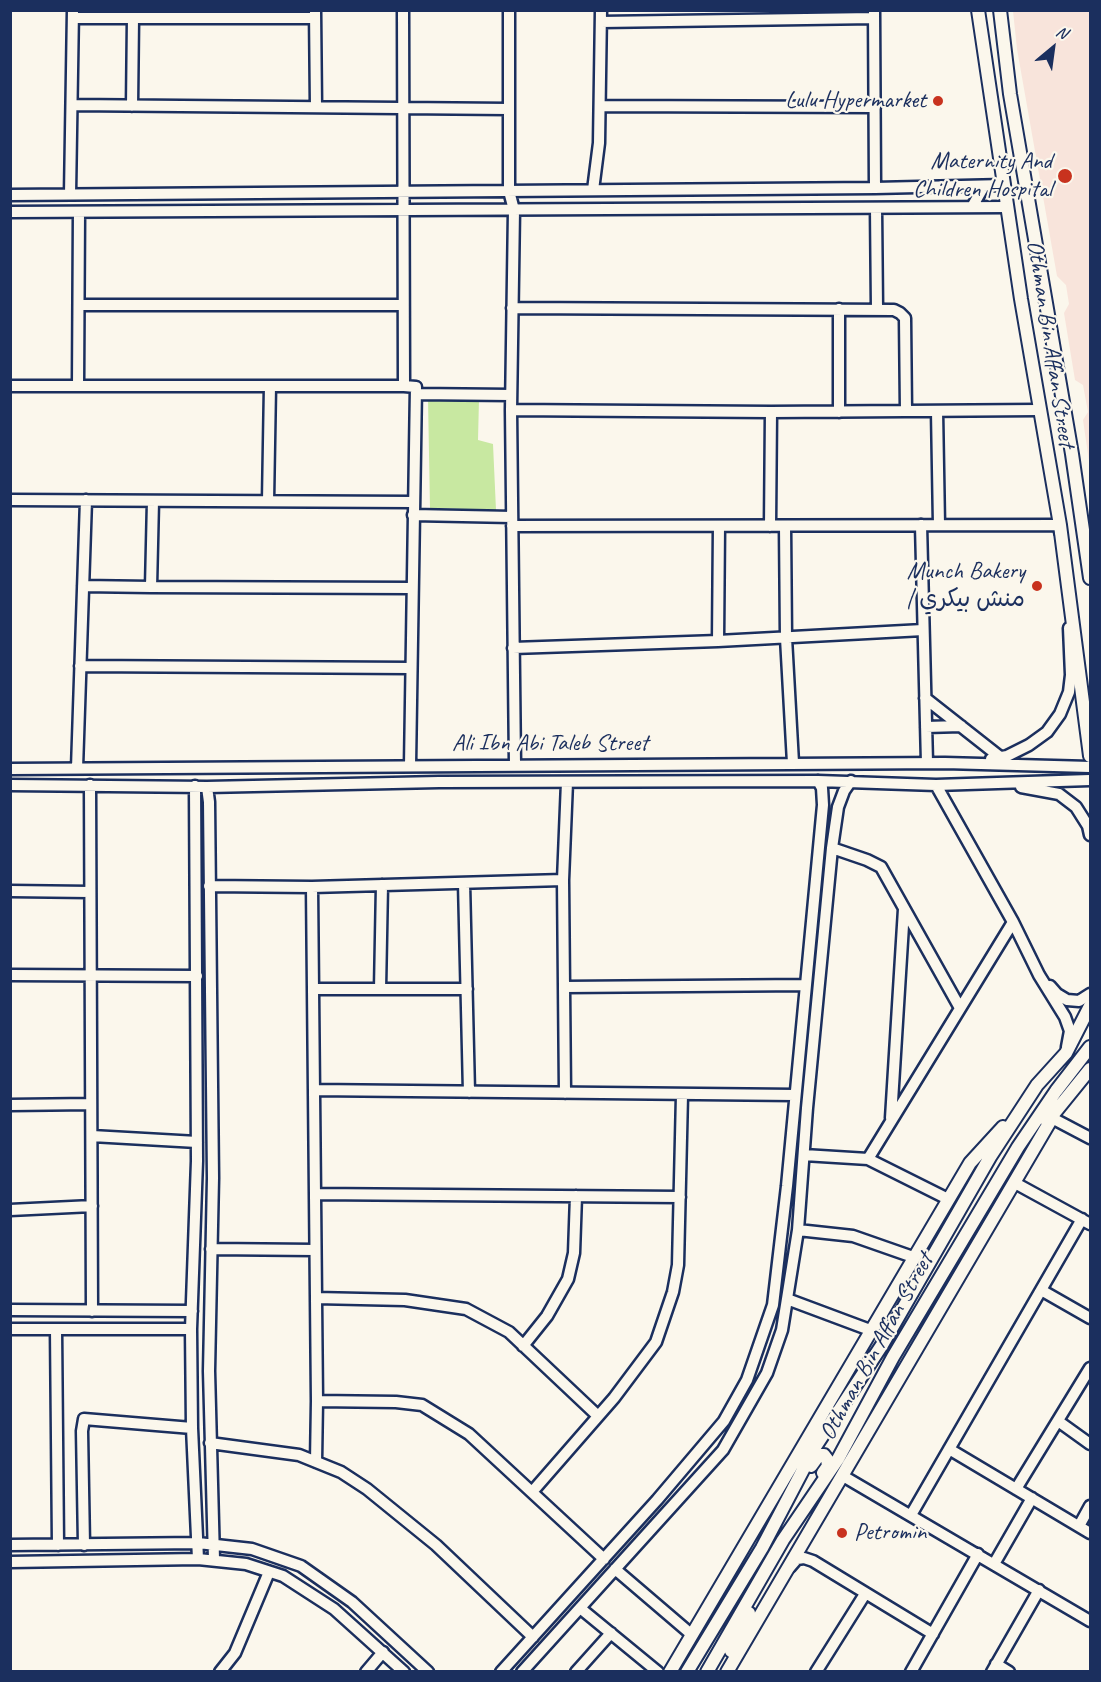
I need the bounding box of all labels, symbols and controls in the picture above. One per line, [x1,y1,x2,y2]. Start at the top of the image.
north arrow [1023,18,1083,78]
text: N [1053,21,1071,43]
place label: Lulu Hypermarket [785,87,926,115]
marker: Lulu Hypermarket [931,94,945,108]
place label: Maternity And Children Hospital [913,148,1052,204]
marker: Maternity And Children Hospital [1056,167,1074,185]
street label: Othman Bin Affan Street [1019,239,1081,449]
place label: Munch Bakery | منش بيكري [906,558,1025,614]
marker: Munch Bakery | منش بيكري [1030,579,1044,593]
street label: Ali Ibn Abi Taleb Street [452,730,648,758]
street label: Othman Bin Affan Street [814,1249,940,1445]
place label: Petromin [854,1519,926,1547]
marker: Petromin [835,1526,849,1540]

